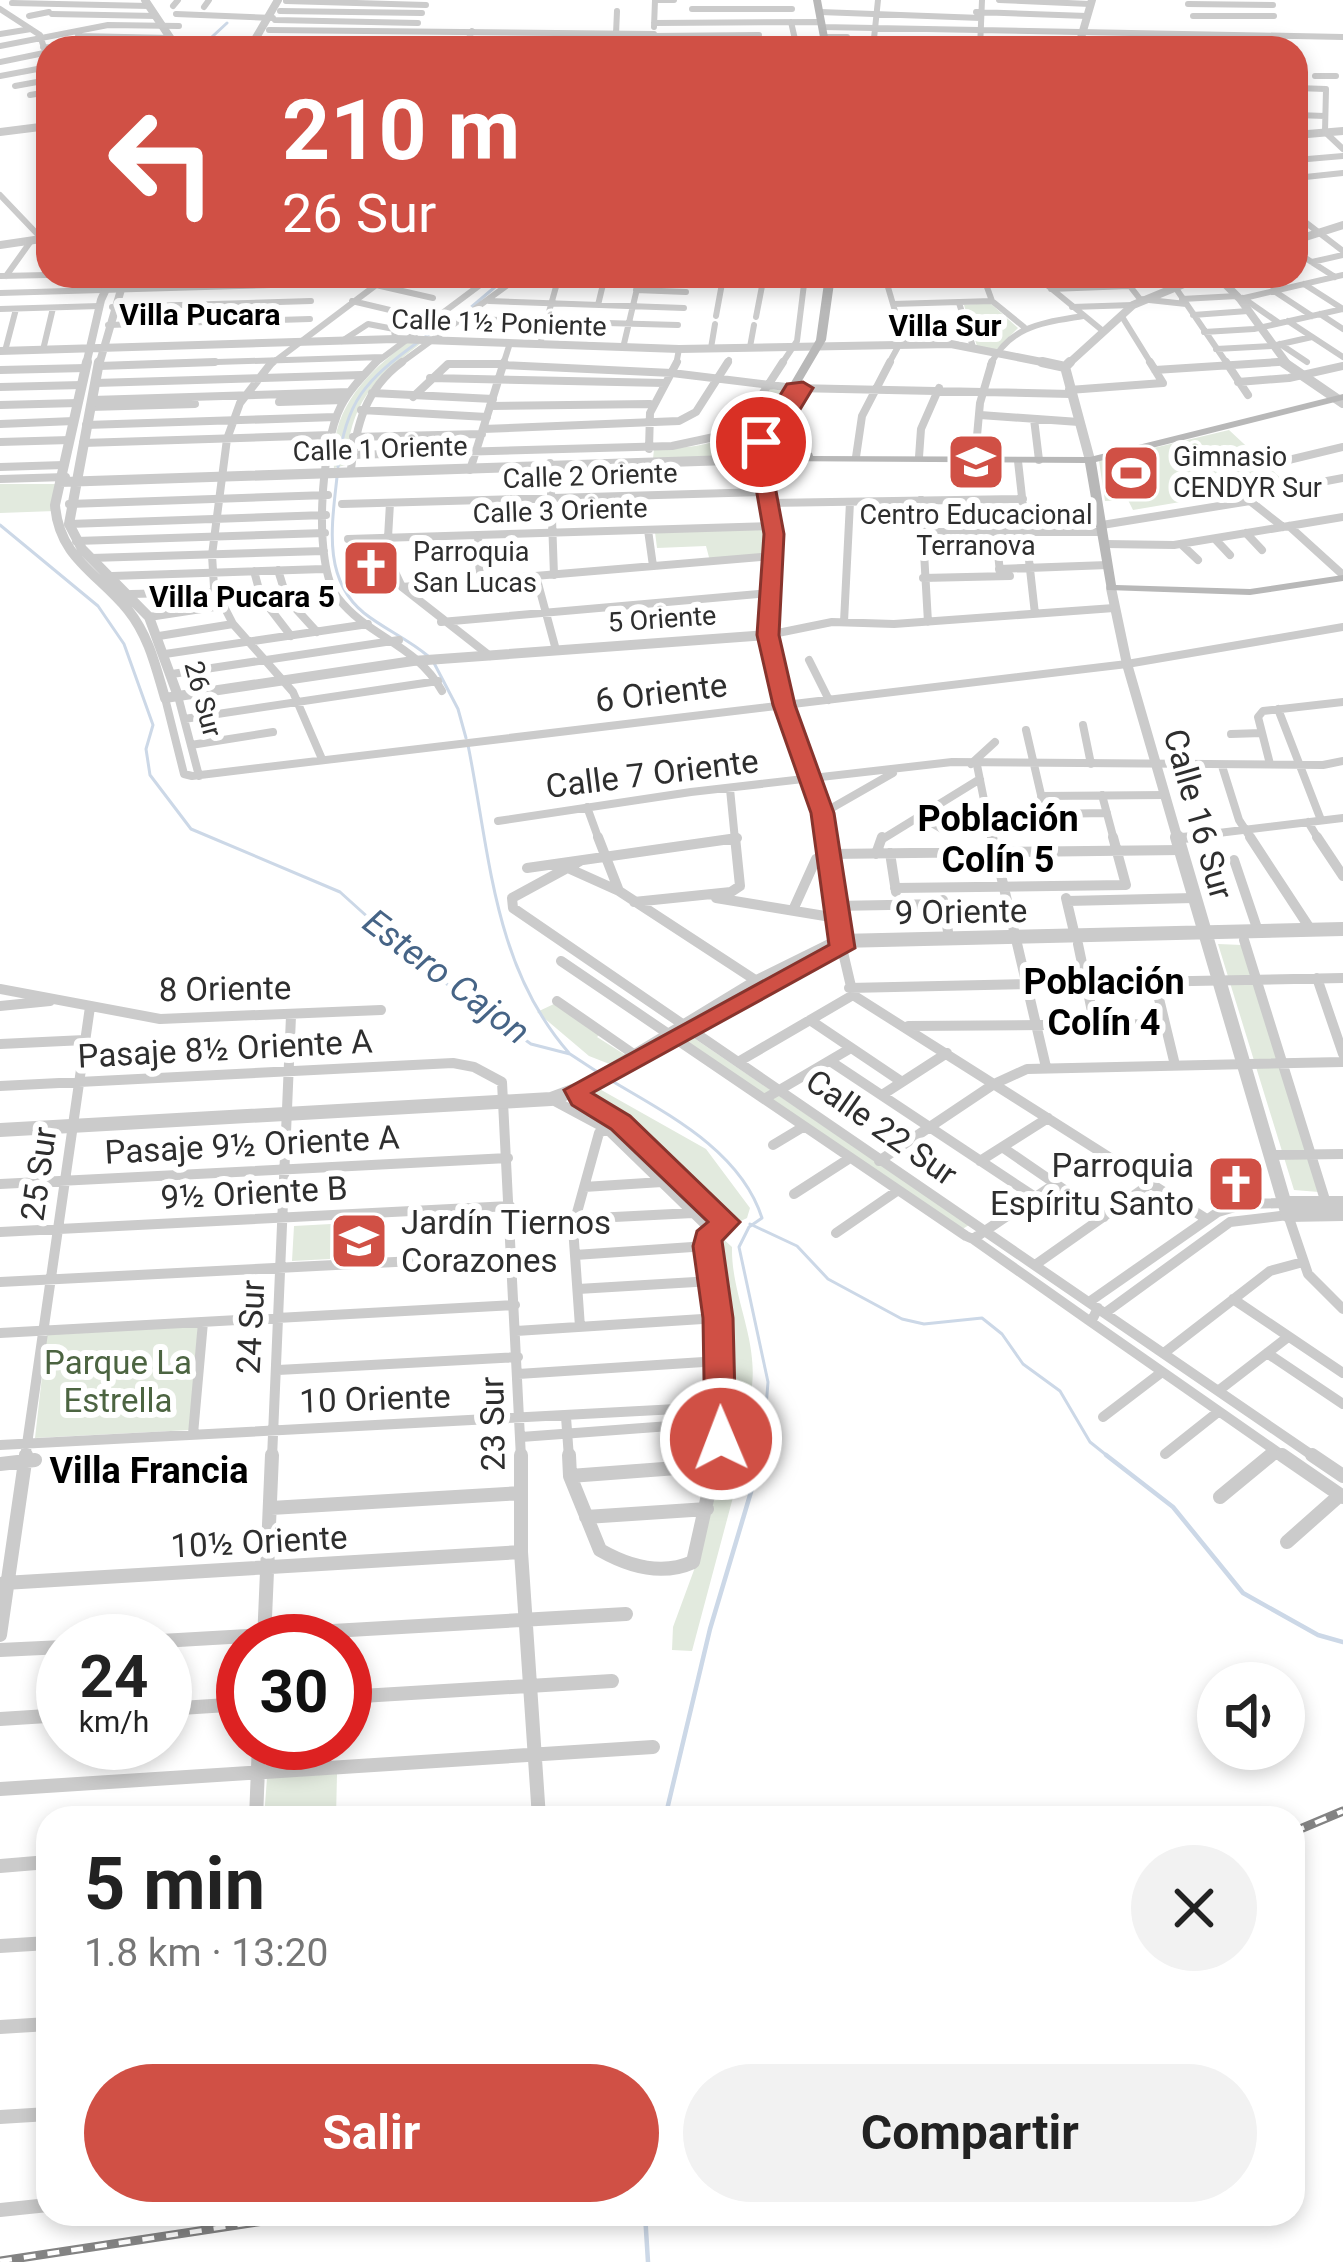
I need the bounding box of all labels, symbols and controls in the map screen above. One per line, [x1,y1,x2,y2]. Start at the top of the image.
text: 210 m [282,81,520,180]
icon: left [84,84,240,240]
text: 26 Sur [282,182,436,245]
district label: Villa Pucara [119,297,281,332]
street label: Calle 1½ Poniente [391,303,607,343]
district label: Villa Sur [888,308,1002,343]
pin [710,391,812,493]
icon: arrive [728,409,794,475]
street label: Calle 1 Oriente [292,430,468,468]
school or university icon: Centro Educacional Terranova [945,431,1007,493]
place label: Gimnasio CENDYR Sur [1173,441,1322,504]
sports icon: Gimnasio CENDYR Sur [1100,442,1162,504]
street label: Calle 2 Oriente [502,457,678,495]
street label: Calle 3 Oriente [472,492,648,530]
place label: Centro Educacional Terranova [860,499,1092,562]
place label: Parroquia San Lucas [413,536,537,599]
church icon: Parroquia San Lucas [340,537,402,599]
district label: Villa Pucara 5 [149,579,335,614]
street label: 5 Oriente [607,599,717,639]
street label: 26 Sur [178,658,228,740]
street label: 6 Oriente [593,665,729,720]
street label: Calle 16 Sur [1156,724,1241,904]
street label: Calle 7 Oriente [544,741,761,806]
district label: Población Colín 5 [917,798,1079,881]
street label: 9 Oriente [894,891,1028,932]
water label: Estero Cajon [355,901,538,1053]
district label: Población Colín 4 [1023,961,1185,1044]
street label: 8 Oriente [158,968,292,1009]
street label: Pasaje 8½ Oriente A [77,1021,374,1076]
street label: Calle 22 Sur [799,1061,965,1194]
street label: Pasaje 9½ Oriente A [104,1117,401,1172]
street label: 25 Sur [13,1125,64,1223]
place label: Parroquia Espíritu Santo [990,1146,1194,1223]
church icon: Parroquia Espíritu Santo [1205,1153,1267,1215]
street label: 9½ Oriente B [160,1168,348,1217]
place label: Jardín Tiernos Corazones [401,1203,611,1280]
school or university icon: Jardín Tiernos Corazones [328,1210,390,1272]
street label: 24 Sur [229,1279,272,1375]
park label: Parque La Estrella [44,1343,192,1420]
street label: 10 Oriente [299,1376,451,1421]
position arrow [658,1376,784,1502]
street label: 23 Sur [472,1377,513,1471]
district label: Villa Francia [49,1450,249,1492]
street label: 10½ Oriente [170,1517,348,1566]
speed limit sign: 30 [216,1614,372,1770]
text: 24 [80,1641,148,1712]
map controls [1197,1662,1305,1770]
button: sound [1197,1662,1305,1770]
text: km/h [79,1704,149,1739]
text: 5 min [84,1842,265,1927]
button: close [1131,1845,1257,1971]
text: 1.8 km · 13:20 [84,1930,328,1976]
button: Salir [84,2064,659,2202]
button: Compartir [683,2064,1257,2202]

